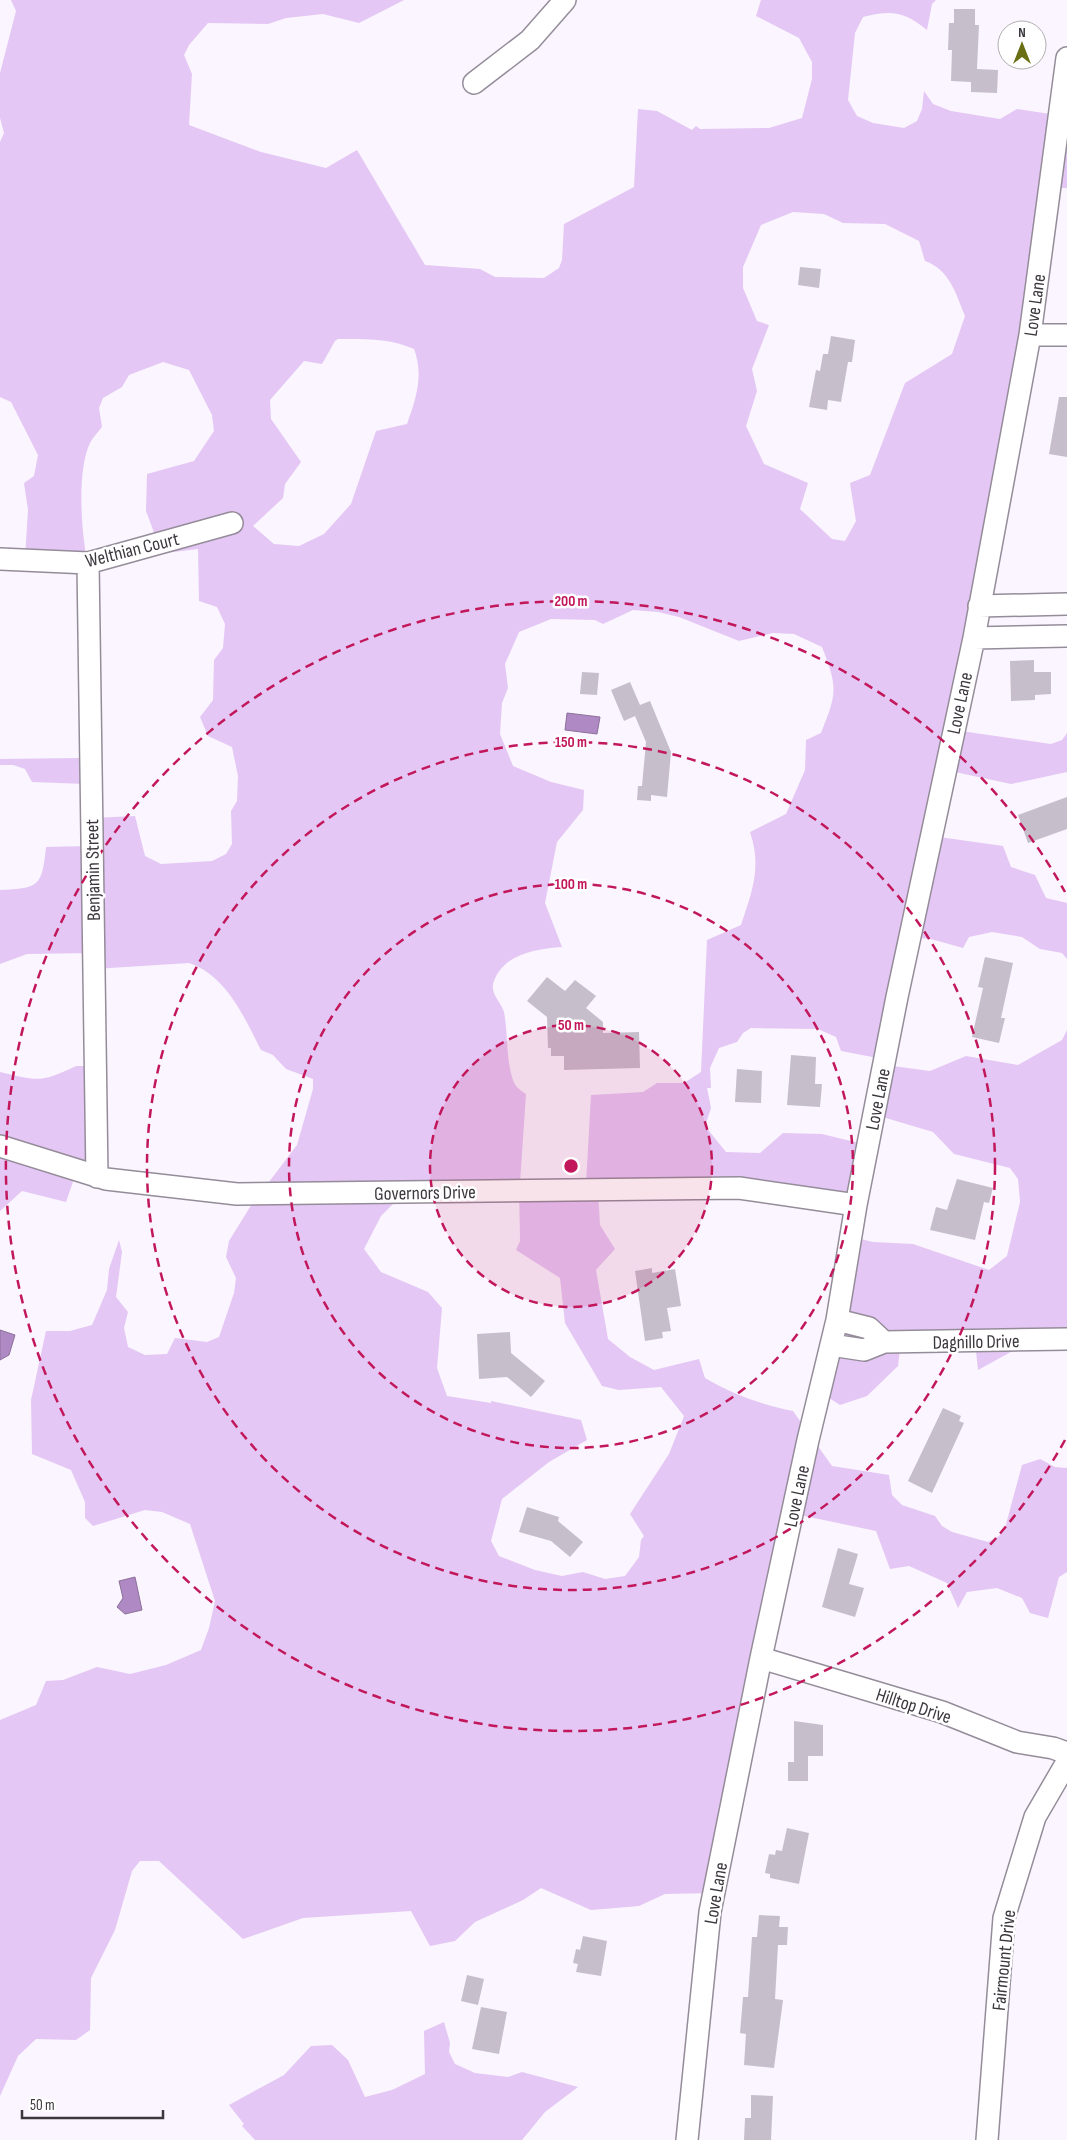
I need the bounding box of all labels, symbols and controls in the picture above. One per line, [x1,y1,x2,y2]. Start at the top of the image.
north arrow [997,20,1047,70]
text: N [1018,24,1026,41]
street label: Love Lane [1020,273,1051,338]
street label: Welthian Court [83,528,182,573]
text: 200 m [554,592,588,611]
street label: Love Lane [943,670,978,736]
text: 150 m [555,733,587,752]
street label: Benjamin Street [81,819,106,921]
text: 100 m [555,875,587,894]
text: 50 m [558,1016,584,1035]
street label: Love Lane [861,1066,896,1132]
centre of rings [562,1157,580,1175]
street label: Governors Drive [374,1181,476,1206]
street label: Dagnillo Drive [932,1330,1020,1355]
street label: Love Lane [780,1463,815,1529]
street label: Hilltop Drive [873,1683,954,1729]
street label: Love Lane [700,1860,733,1926]
street label: Fairmount Drive [988,1909,1021,2012]
scale bar [22,2088,164,2120]
text: 50 m [30,2096,55,2115]

